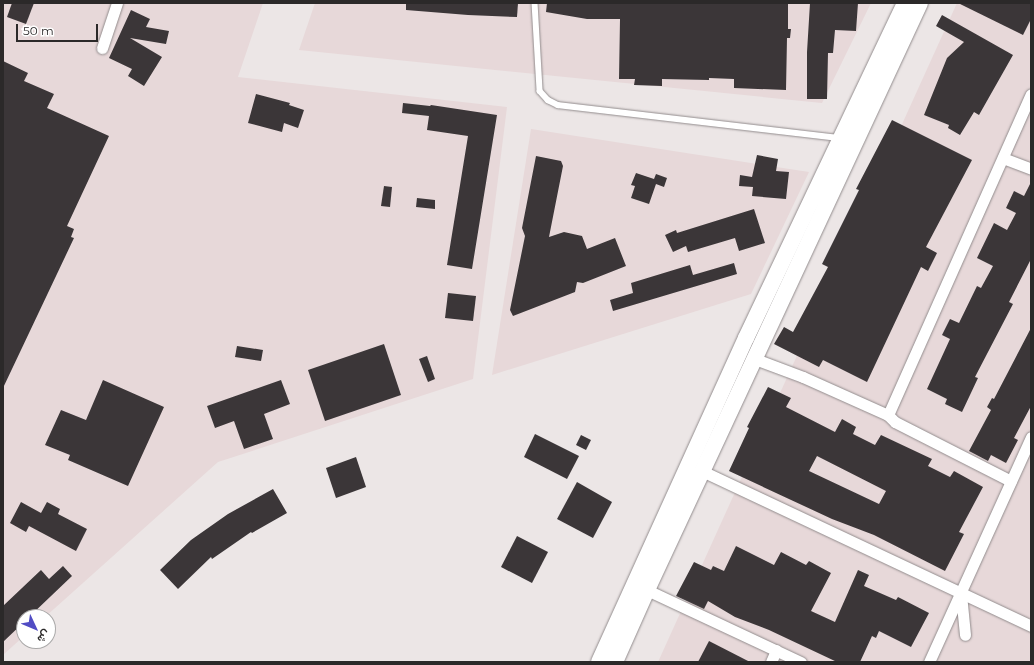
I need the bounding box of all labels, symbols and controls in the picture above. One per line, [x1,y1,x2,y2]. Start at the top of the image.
scale bar [18,16,100,42]
text: 50 m [23,23,54,38]
north arrow [16,609,56,649]
text: ش [34,627,54,646]

